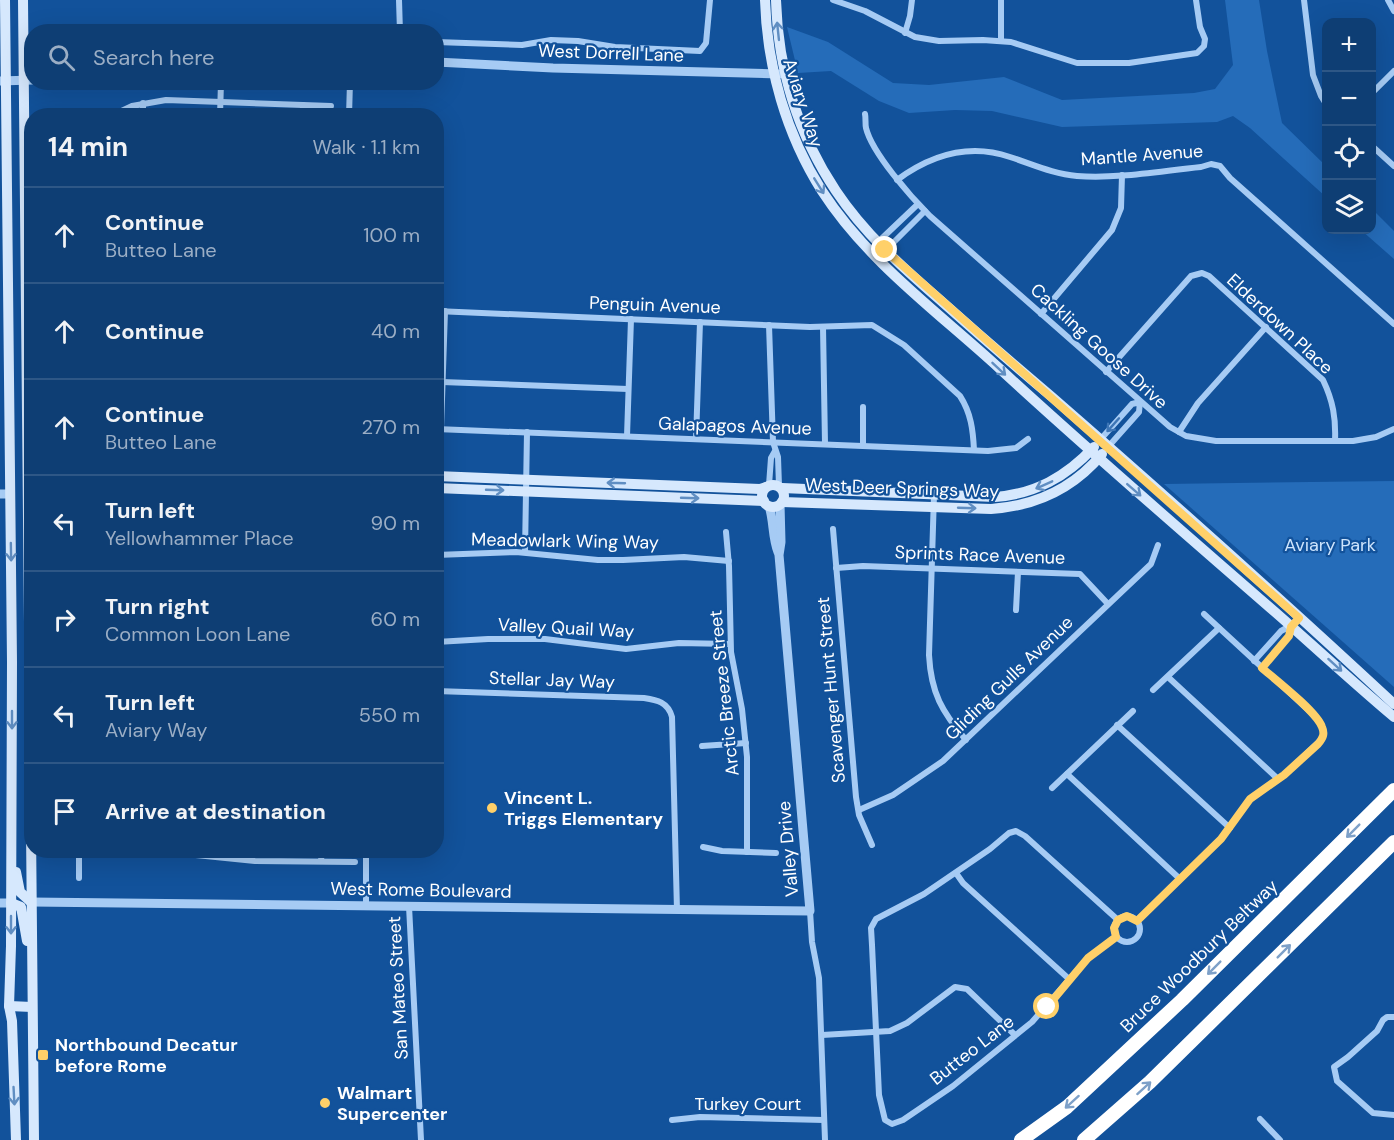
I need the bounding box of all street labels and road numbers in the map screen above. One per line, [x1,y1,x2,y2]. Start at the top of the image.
street label: West Dorrell Lane [538,38,684,68]
street label: Aviary Way [777,55,829,151]
street label: Mantle Avenue [1080,139,1204,171]
street label: Elderdown Place [1222,268,1338,380]
street label: Cackling Goose Drive [1025,278,1173,414]
street label: Penguin Avenue [589,291,721,319]
street label: Galapagos Avenue [658,411,812,441]
street label: West Deer Springs Way [804,473,1000,503]
street label: Meadowlark Wing Way [471,527,659,555]
street label: Sprints Race Avenue [894,540,1066,570]
street label: Scavenger Hunt Street [811,596,851,784]
street label: Arctic Breeze Street [703,609,745,777]
street label: Gliding Gulls Avenue [940,610,1078,746]
street label: Valley Quail Way [497,612,635,644]
street label: Stellar Jay Way [489,666,615,694]
street label: Valley Drive [772,800,804,898]
street label: Bruce Woodbury Beltway [1115,874,1283,1038]
street label: West Rome Boulevard [330,876,512,904]
street label: San Mateo Street [382,916,414,1060]
street label: Butteo Lane [925,1010,1019,1090]
street label: Turkey Court [695,1092,801,1116]

